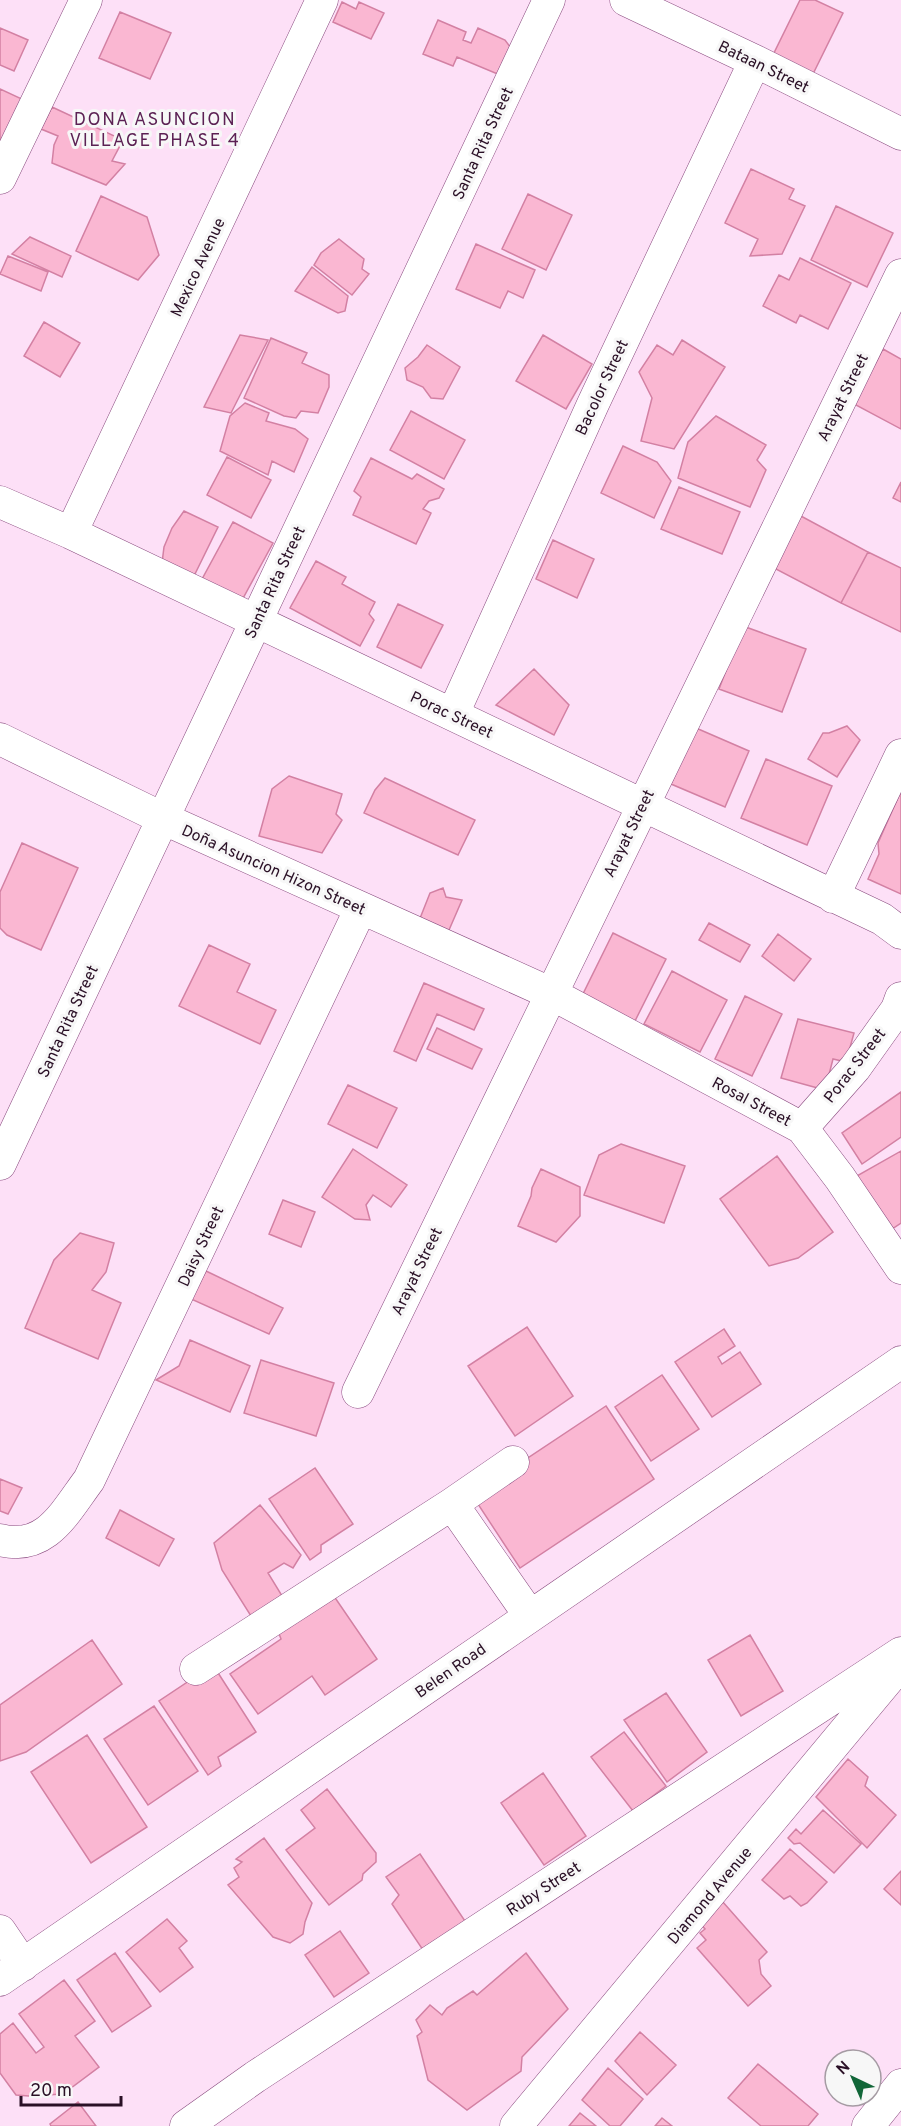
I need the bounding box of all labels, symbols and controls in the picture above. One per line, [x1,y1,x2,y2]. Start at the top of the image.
street label: Bataan Street [714,37,812,98]
street label: Santa Rita Street [449,84,519,203]
district label: DONA ASUNCION VILLAGE PHASE 4 [70,109,240,153]
street label: Mexico Avenue [167,215,230,321]
street label: Bacolor Street [572,337,634,439]
street label: Arayat Street [814,351,874,445]
street label: Santa Rita Street [241,523,311,642]
street label: Porac Street [406,688,496,744]
street label: Arayat Street [600,787,660,881]
street label: Doña Asuncion Hizon Street [178,821,368,921]
street label: Santa Rita Street [34,962,104,1081]
street label: Porac Street [820,1025,891,1108]
street label: Rosal Street [708,1074,794,1132]
street label: Daisy Street [174,1203,229,1290]
street label: Arayat Street [388,1225,448,1319]
street label: Belen Road [412,1640,490,1703]
street label: Diamond Avenue [664,1843,757,1949]
street label: Ruby Street [503,1858,585,1921]
north arrow [823,2048,883,2108]
text: N [833,2057,855,2080]
scale bar [21,2069,122,2107]
text: 20 m [30,2080,72,2103]

